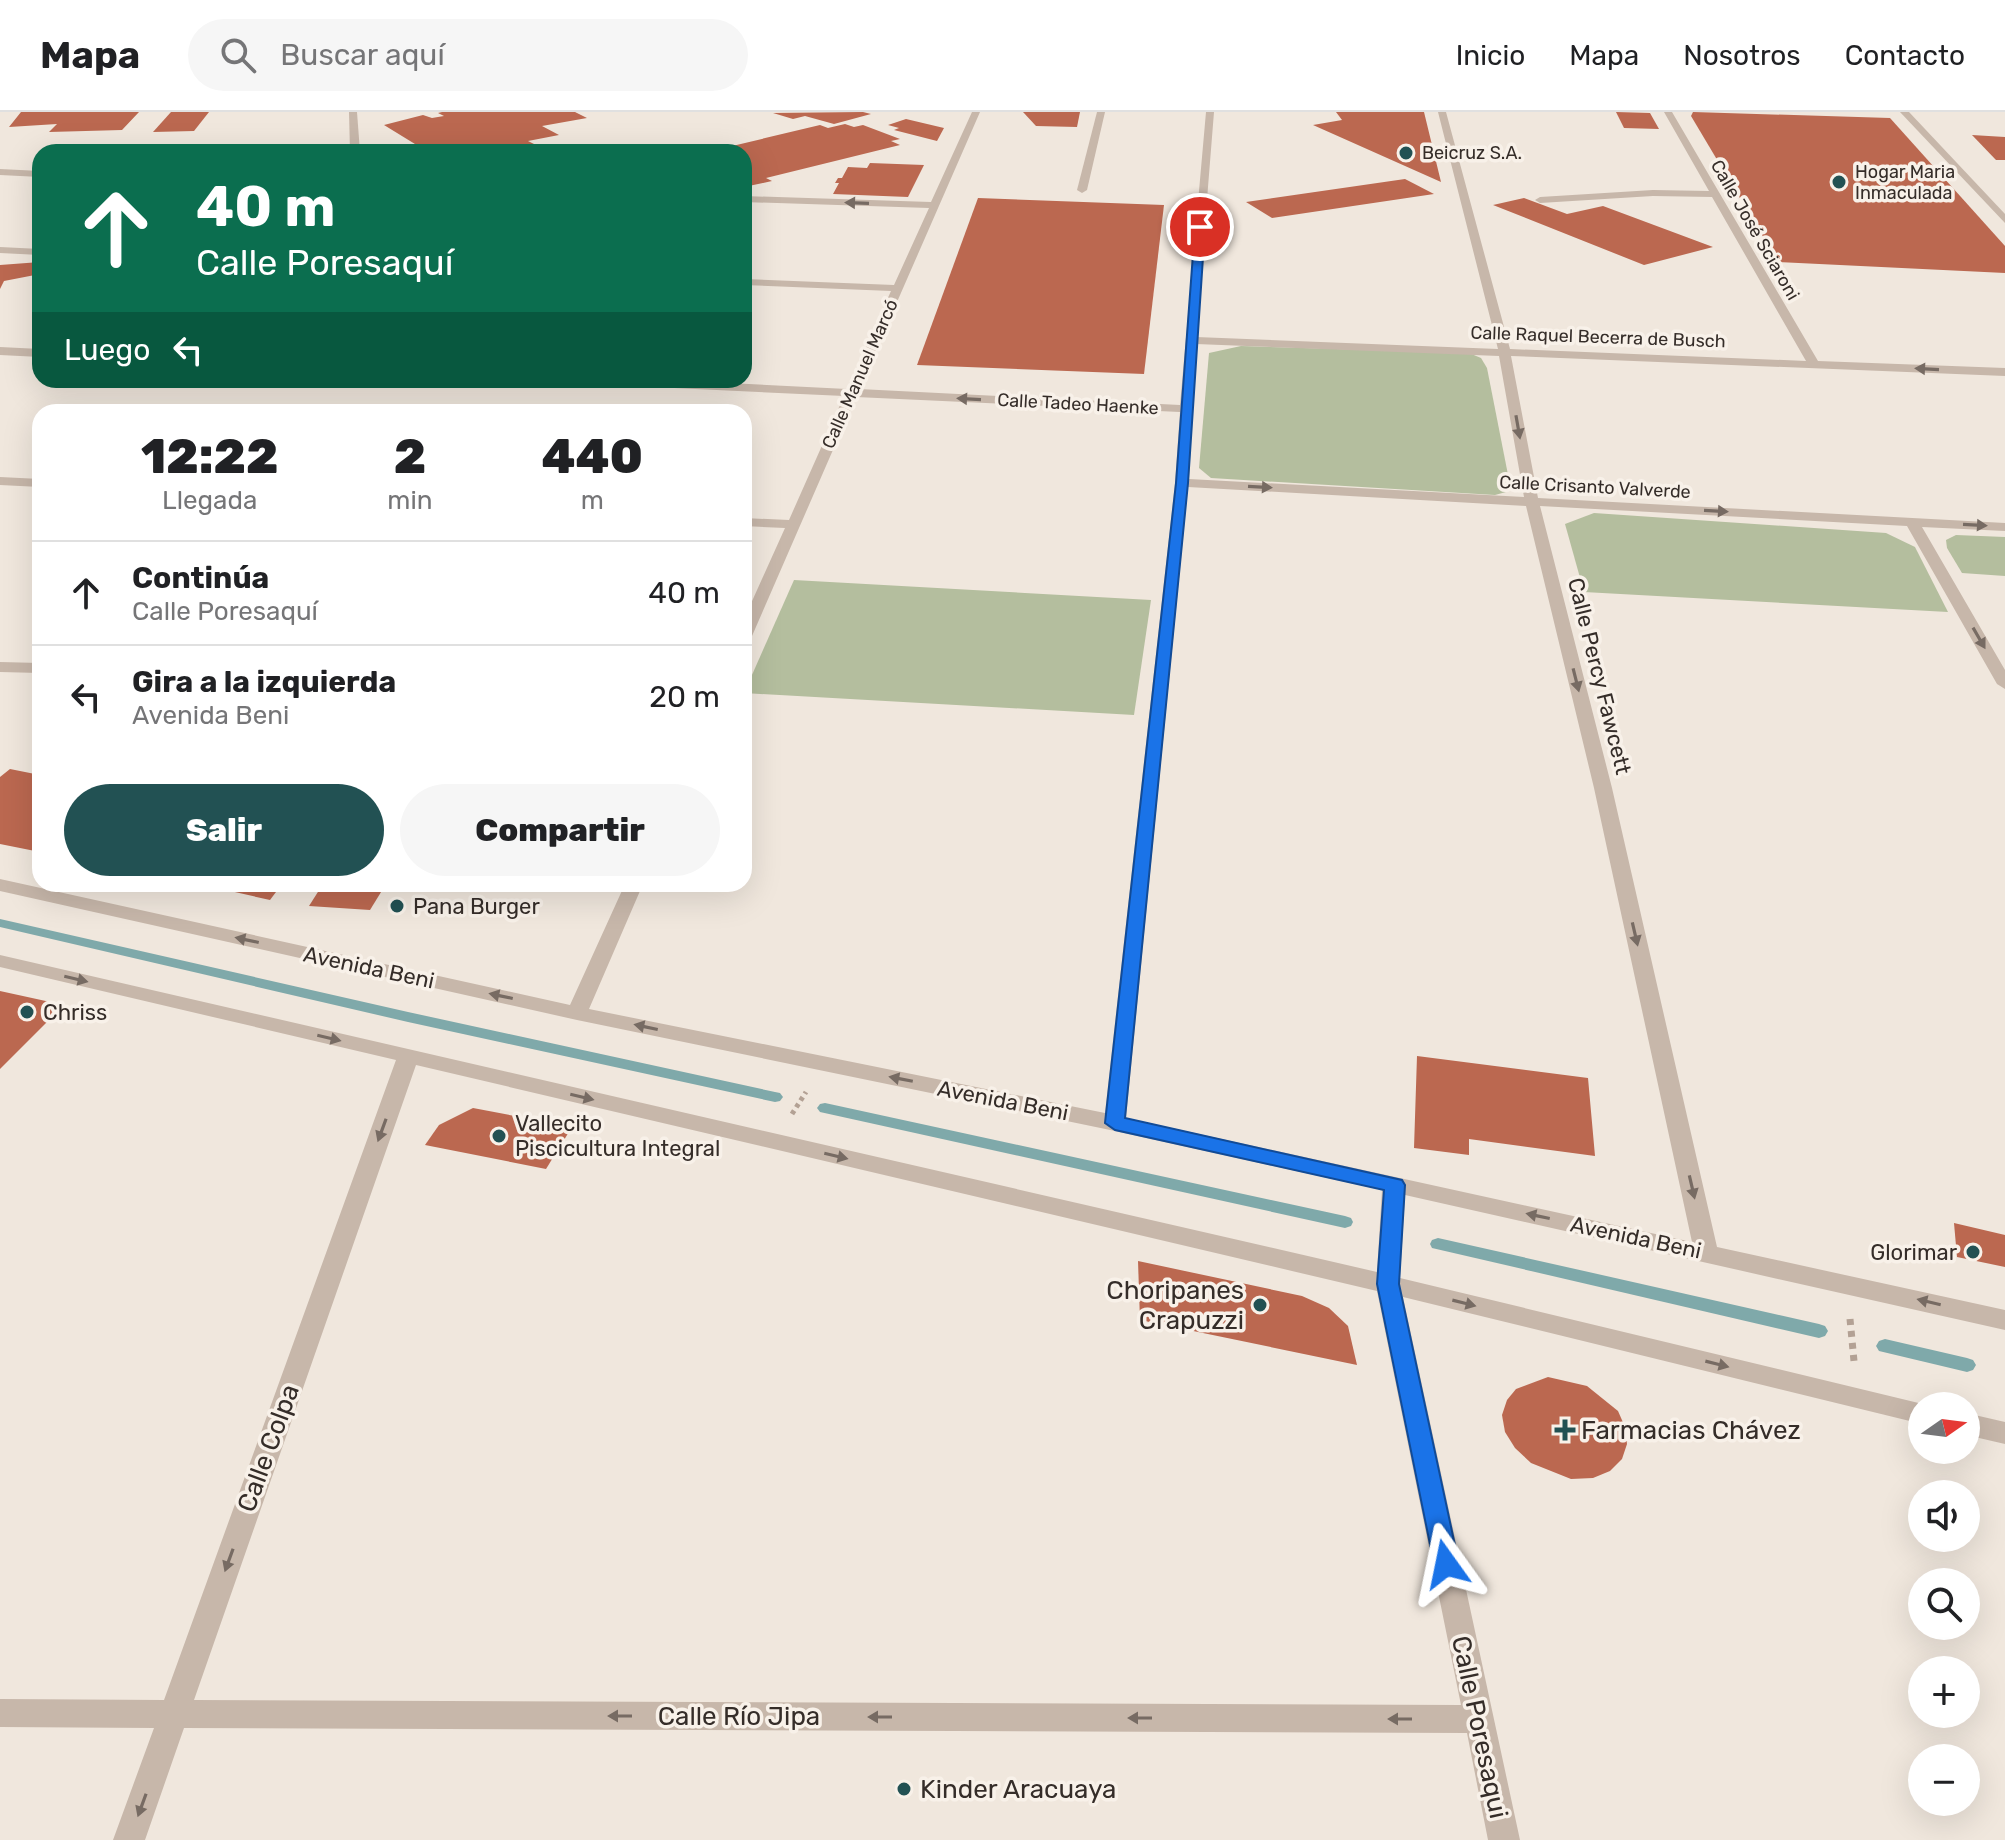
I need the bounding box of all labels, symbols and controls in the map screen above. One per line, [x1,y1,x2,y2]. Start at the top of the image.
search box [188,19,748,91]
text: Mapa [40,32,140,78]
icon: search [216,33,260,77]
text: Buscar aquí [280,37,445,73]
text: Inicio [1456,39,1525,72]
text: Mapa [1569,39,1639,72]
text: Nosotros [1683,39,1801,72]
text: Contacto [1845,39,1965,72]
place label: Beicruz S.A. [1422,142,1522,164]
marker: Beicruz S.A. [1397,144,1415,162]
street label: Calle José Sciaroni [1706,156,1804,304]
place label: Hogar Maria Inmaculada [1855,161,1955,204]
marker: Hogar Maria Inmaculada [1830,173,1848,191]
text: 40 m [196,174,336,240]
icon: ahead [64,176,168,280]
pin [1166,193,1234,261]
one-way arrow [844,196,869,209]
icon: arrive [1178,205,1222,249]
text: Calle Poresaquí [196,241,453,284]
street label: Calle Manuel Marcó [817,296,903,452]
street label: Calle Raquel Becerra de Busch [1470,322,1726,352]
icon: left [166,328,210,372]
text: Luego [64,332,150,368]
one-way arrow [1914,362,1939,375]
street label: Calle Tadeo Haenke [997,389,1159,419]
one-way arrow [956,392,981,405]
one-way arrow [1513,415,1525,440]
text: 12:22 [141,428,278,485]
text: 2 [394,428,426,485]
text: 440 [541,428,643,485]
street label: Calle Crisanto Valverde [1499,471,1691,503]
one-way arrow [1248,481,1273,494]
text: Llegada [162,485,257,516]
text: min [387,485,433,516]
text: m [581,485,604,516]
one-way arrow [1703,505,1729,518]
one-way arrow [1963,519,1988,532]
text: Continúa [132,560,269,596]
icon: ahead [64,571,108,615]
text: 40 m [648,575,720,611]
street label: Calle Percy Fawcett [1562,575,1637,778]
text: Calle Poresaquí [132,596,318,627]
one-way arrow [1972,627,1986,649]
text: Gira a la izquierda [132,664,396,700]
one-way arrow [1570,668,1583,693]
icon: left [64,675,108,719]
text: 20 m [649,679,720,715]
text: Avenida Beni [132,700,289,731]
button: Salir [64,784,384,876]
button: Compartir [400,784,720,876]
place label: Pana Burger [413,893,540,920]
marker: Pana Burger [388,897,406,915]
one-way arrow [1629,921,1642,946]
one-way arrow [234,933,259,946]
street label: Avenida Beni [301,940,437,995]
one-way arrow [64,973,89,986]
one-way arrow [488,989,513,1002]
place label: Chriss [43,999,107,1026]
marker: Chriss [18,1003,36,1021]
one-way arrow [634,1021,659,1033]
one-way arrow [317,1032,342,1045]
one-way arrow [888,1073,913,1085]
street label: Avenida Beni [935,1075,1071,1126]
one-way arrow [570,1091,595,1104]
place label: Vallecito Piscicultura Integral [515,1110,720,1162]
one-way arrow [375,1118,387,1142]
marker: Vallecito Piscicultura Integral [490,1127,508,1145]
one-way arrow [823,1150,848,1163]
one-way arrow [1686,1175,1698,1200]
one-way arrow [1526,1209,1551,1222]
street label: Avenida Beni [1568,1210,1704,1265]
place label: Glorimar [1870,1239,1958,1266]
marker: Glorimar [1964,1243,1982,1261]
place label: Choripanes Crapuzzi [1106,1275,1244,1336]
one-way arrow [1916,1295,1941,1308]
marker: Choripanes Crapuzzi [1251,1296,1269,1314]
one-way arrow [1452,1297,1477,1309]
one-way arrow [1704,1358,1729,1370]
street label: Calle Colpa [231,1380,306,1516]
north arrow [1908,1392,1980,1464]
map controls [1908,1392,1980,1816]
place label: Farmacias Chávez [1581,1415,1801,1446]
marker: Farmacias Chávez [1556,1421,1574,1439]
button: sound [1908,1480,1980,1552]
position arrow [1404,1522,1488,1606]
one-way arrow [222,1548,234,1572]
button: search [1908,1568,1980,1640]
street label: Calle Poresaqui [1445,1633,1514,1821]
button: + [1908,1656,1980,1728]
street label: Calle Río Jipa [658,1701,820,1732]
one-way arrow [607,1710,632,1722]
one-way arrow [867,1711,892,1723]
one-way arrow [1127,1712,1152,1724]
one-way arrow [1387,1713,1412,1725]
button: − [1908,1744,1980,1816]
place label: Kinder Aracuaya [920,1774,1116,1805]
marker: Kinder Aracuaya [895,1780,913,1798]
one-way arrow [135,1793,147,1817]

